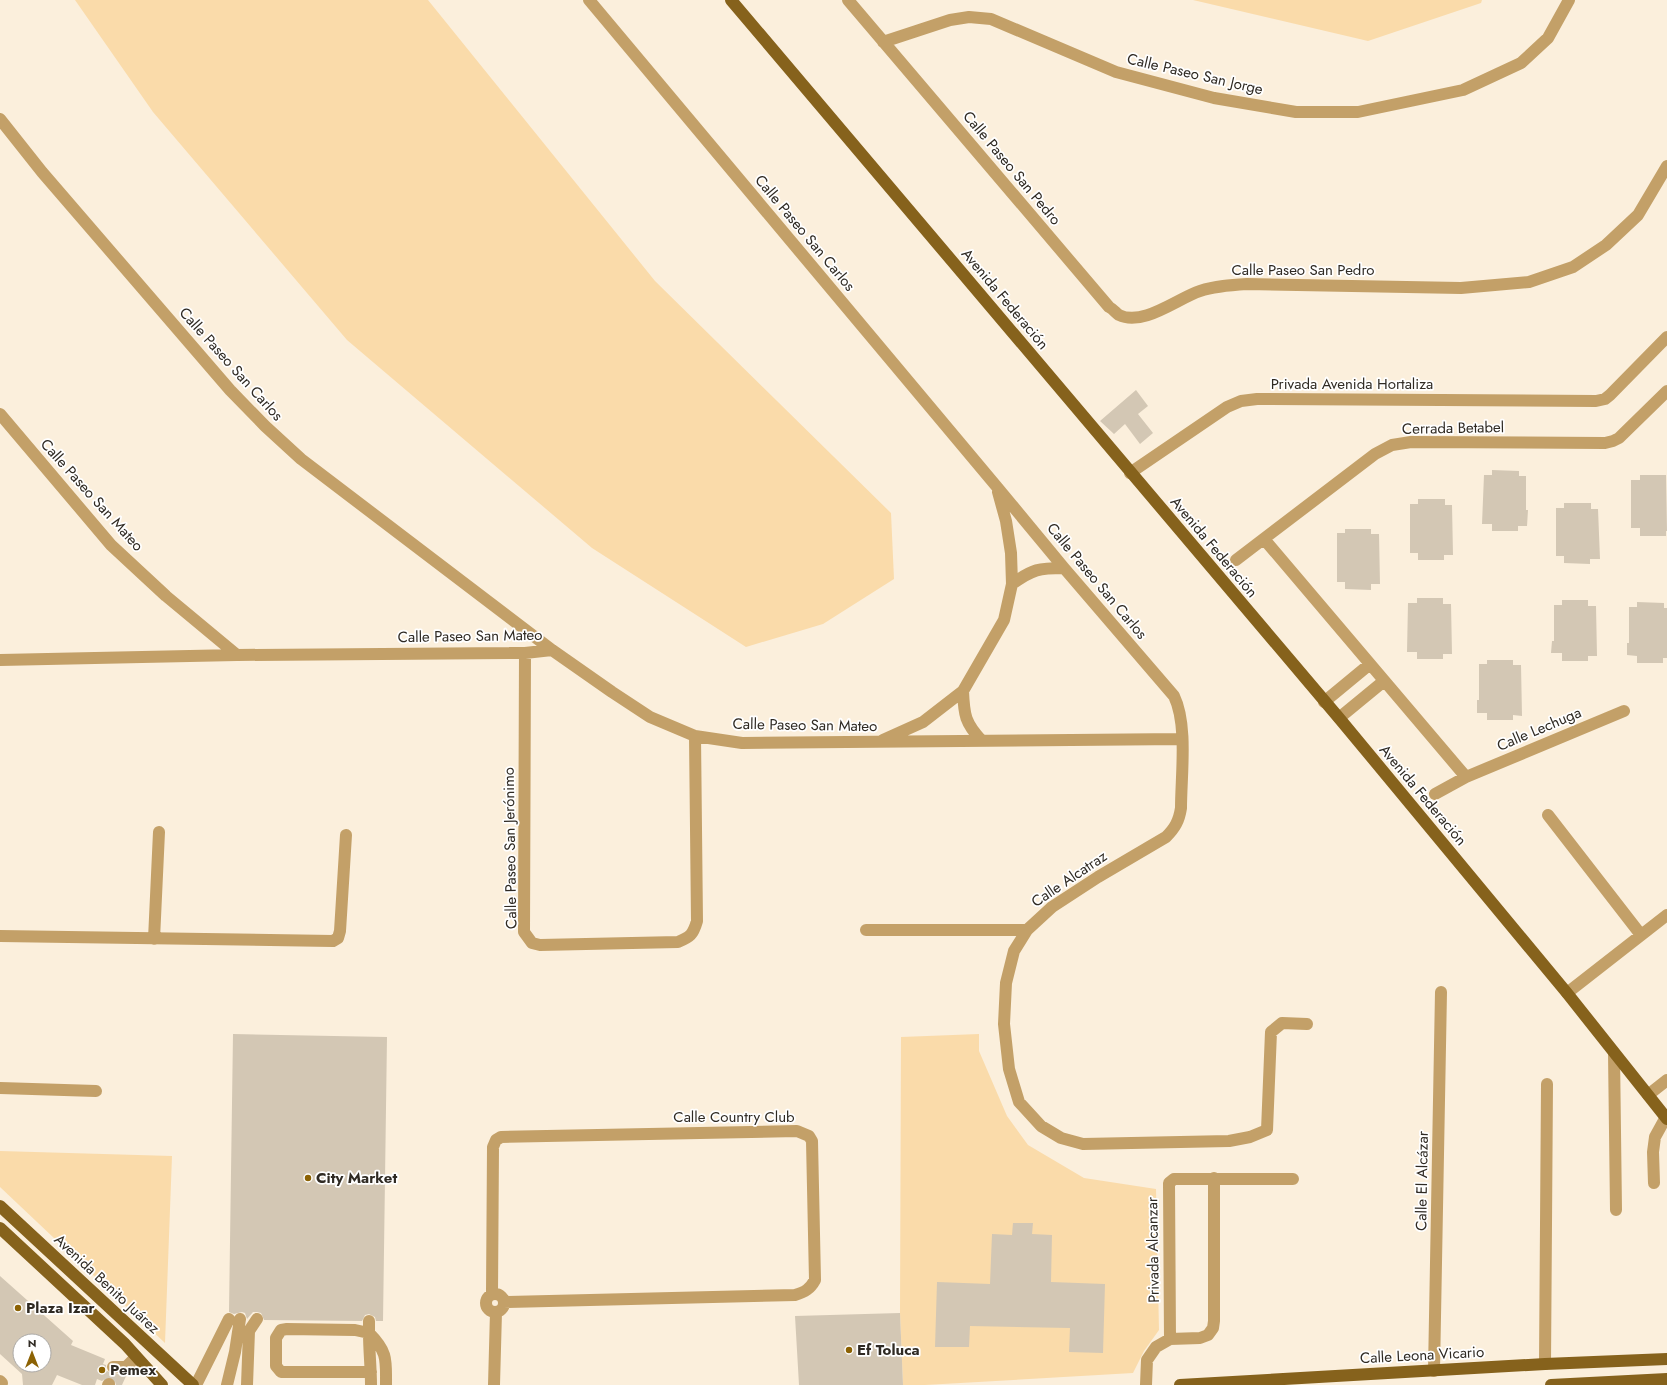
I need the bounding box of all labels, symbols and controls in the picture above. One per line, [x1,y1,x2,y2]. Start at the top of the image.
street label: Calle Paseo San Jorge [1125,48,1265,100]
street label: Calle Paseo San Pedro [958,106,1066,230]
street label: Calle Paseo San Carlos [750,170,860,296]
street label: Avenida Federación [956,244,1054,354]
street label: Calle Paseo San Pedro [1231,259,1375,281]
street label: Calle Paseo San Carlos [174,302,288,426]
street label: Privada Avenida Hortaliza [1271,373,1433,395]
street label: Cerrada Betabel [1402,416,1504,440]
street label: Calle Paseo San Mateo [35,434,149,556]
street label: Avenida Federación [1165,492,1263,602]
street label: Calle Paseo San Carlos [1042,518,1152,644]
street label: Calle Paseo San Mateo [397,624,543,648]
street label: Calle Lechuga [1493,701,1585,757]
street label: Calle Paseo San Mateo [732,713,878,737]
street label: Avenida Federación [1374,740,1472,850]
street label: Calle Paseo San Jerónimo [498,767,522,929]
street label: Calle Alcatraz [1027,845,1111,913]
street label: Calle Country Club [673,1106,795,1128]
street label: Calle El Alcázar [1410,1130,1434,1231]
place label: City Market [316,1167,397,1189]
marker: City Market [303,1173,313,1183]
street label: Privada Alcanzar [1141,1196,1165,1303]
street label: Avenida Benito Juárez [49,1229,165,1339]
place label: Plaza Izar [26,1297,96,1319]
marker: Plaza Izar [13,1303,23,1313]
north arrow [12,1333,52,1373]
text: N [28,1335,36,1351]
place label: Ef Toluca [857,1339,920,1361]
street label: Calle Leona Vicario [1359,1341,1485,1369]
marker: Ef Toluca [844,1345,854,1355]
place label: Pemex [110,1359,156,1381]
marker: Pemex [97,1365,107,1375]

